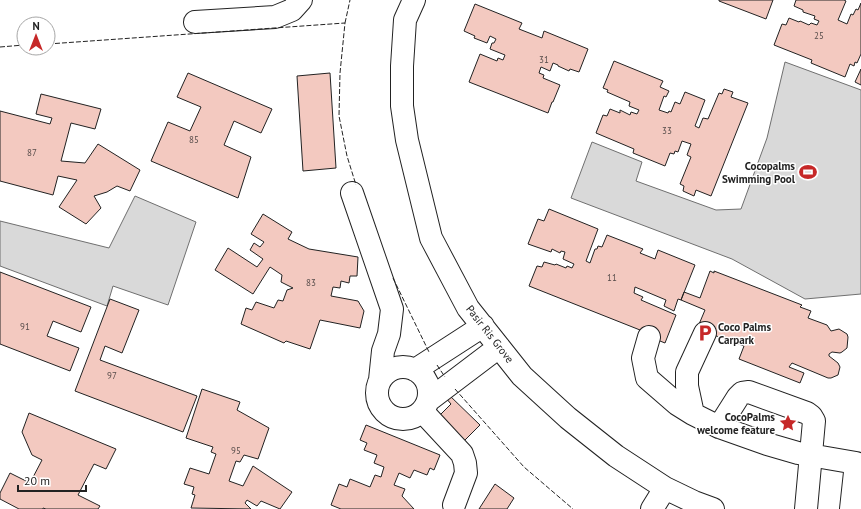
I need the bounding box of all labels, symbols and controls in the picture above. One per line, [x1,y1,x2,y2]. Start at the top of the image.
north arrow [16,16,56,56]
text: N [32,19,40,33]
house number: 25 [814,30,824,41]
house number: 31 [539,54,549,65]
house number: 33 [662,125,672,136]
house number: 85 [189,134,199,145]
house number: 87 [27,147,37,158]
place label: Cocopalms Swimming Pool [722,159,796,186]
sports icon: Cocopalms Swimming Pool [798,162,818,182]
house number: 11 [607,272,617,283]
house number: 83 [306,277,316,288]
street label: Pasir Ris Grove [463,302,517,366]
place label: Coco Palms Carpark [718,320,771,347]
house number: 91 [20,321,30,332]
parking icon: Coco Palms Carpark [695,323,715,343]
house number: 97 [107,370,117,381]
place label: CocoPalms welcome feature [696,410,775,437]
place icon: CocoPalms welcome feature [778,413,798,433]
house number: 95 [231,445,241,456]
scale bar [18,467,86,493]
text: 20 m [24,473,50,488]

